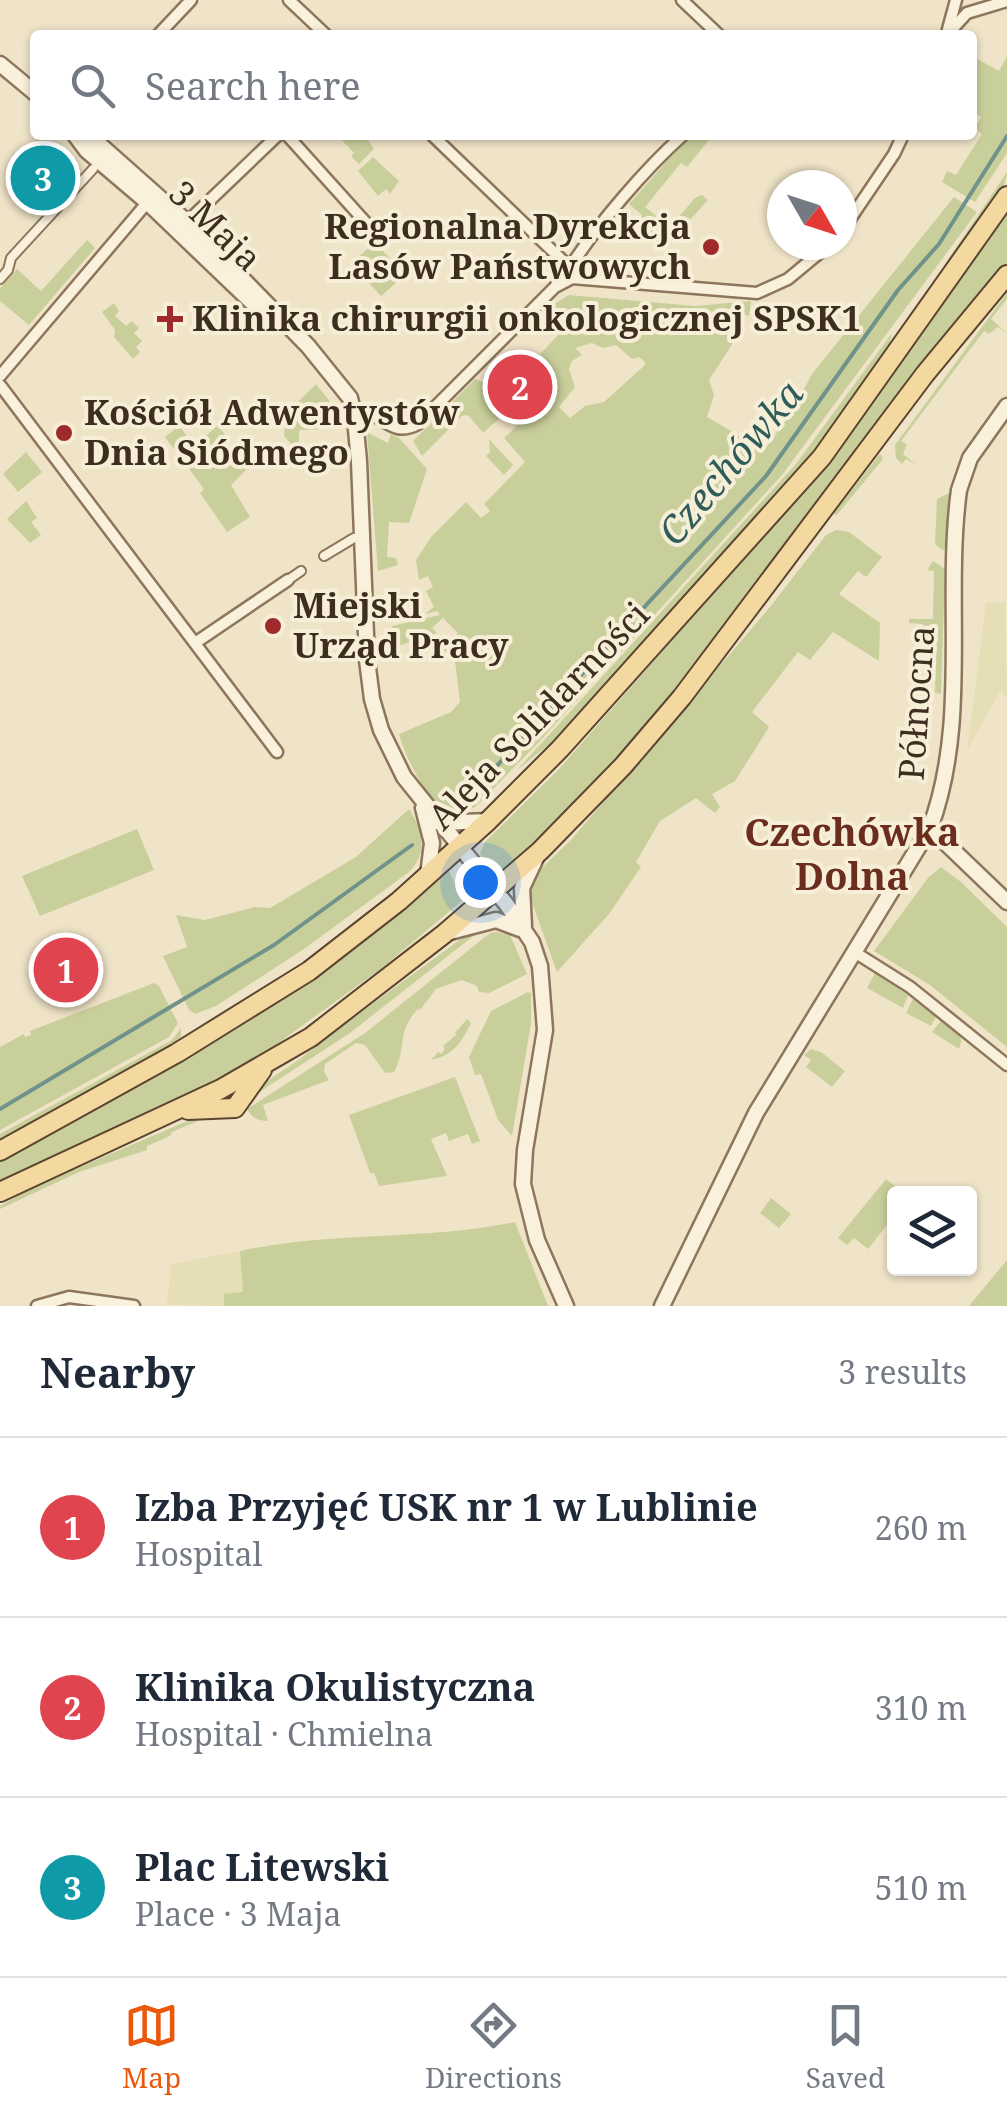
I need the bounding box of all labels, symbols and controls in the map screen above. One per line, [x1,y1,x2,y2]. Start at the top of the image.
search box [30,30,977,140]
icon: search [65,58,120,113]
text: Search here [145,59,361,111]
pin: 3 [10,140,76,216]
street label: 3 Maja [160,169,272,281]
north arrow [767,170,857,260]
place label: Regionalna Dyrekcja Lasów Państwowych [324,202,691,289]
marker: Regionalna Dyrekcja Lasów Państwowych [700,236,722,258]
place label: Klinika chirurgii onkologicznej SPSK1 [192,294,861,341]
marker: Klinika chirurgii onkologicznej SPSK1 [157,306,183,332]
pin: 2 [488,350,552,424]
water label: Czechówka [645,368,814,555]
place label: Kościół Adwentystów Dnia Siódmego [84,388,460,475]
marker: Kościół Adwentystów Dnia Siódmego [53,422,75,444]
place label: Miejski Urząd Pracy [293,581,509,668]
street label: Aleja Solidarności [417,591,659,839]
marker: Miejski Urząd Pracy [262,615,284,637]
street label: Północna [887,624,944,782]
district label: Czechówka Dolna [744,805,960,901]
your location [455,857,506,908]
pin: 1 [34,932,98,1008]
map controls [887,1186,977,1276]
button: layers [887,1186,977,1276]
text: Nearby [40,1343,195,1400]
text: 3 results [838,1350,967,1393]
text: Izba Przyjęć USK nr 1 w Lublinie [135,1480,758,1532]
text: 1 [63,1506,82,1549]
text: 260 m [875,1506,967,1549]
text: Hospital [135,1532,262,1575]
text: Klinika Okulistyczna [135,1660,535,1712]
text: 2 [63,1686,82,1729]
text: 310 m [875,1686,967,1729]
text: Hospital · Chmielna [135,1712,433,1755]
text: Plac Litewski [135,1840,389,1892]
text: 3 [63,1866,82,1909]
text: 510 m [875,1866,967,1909]
text: Place · 3 Maja [135,1892,342,1935]
tab: Map [122,1998,181,2096]
tab: Directions [425,1998,562,2096]
tab: Saved [806,1998,885,2096]

